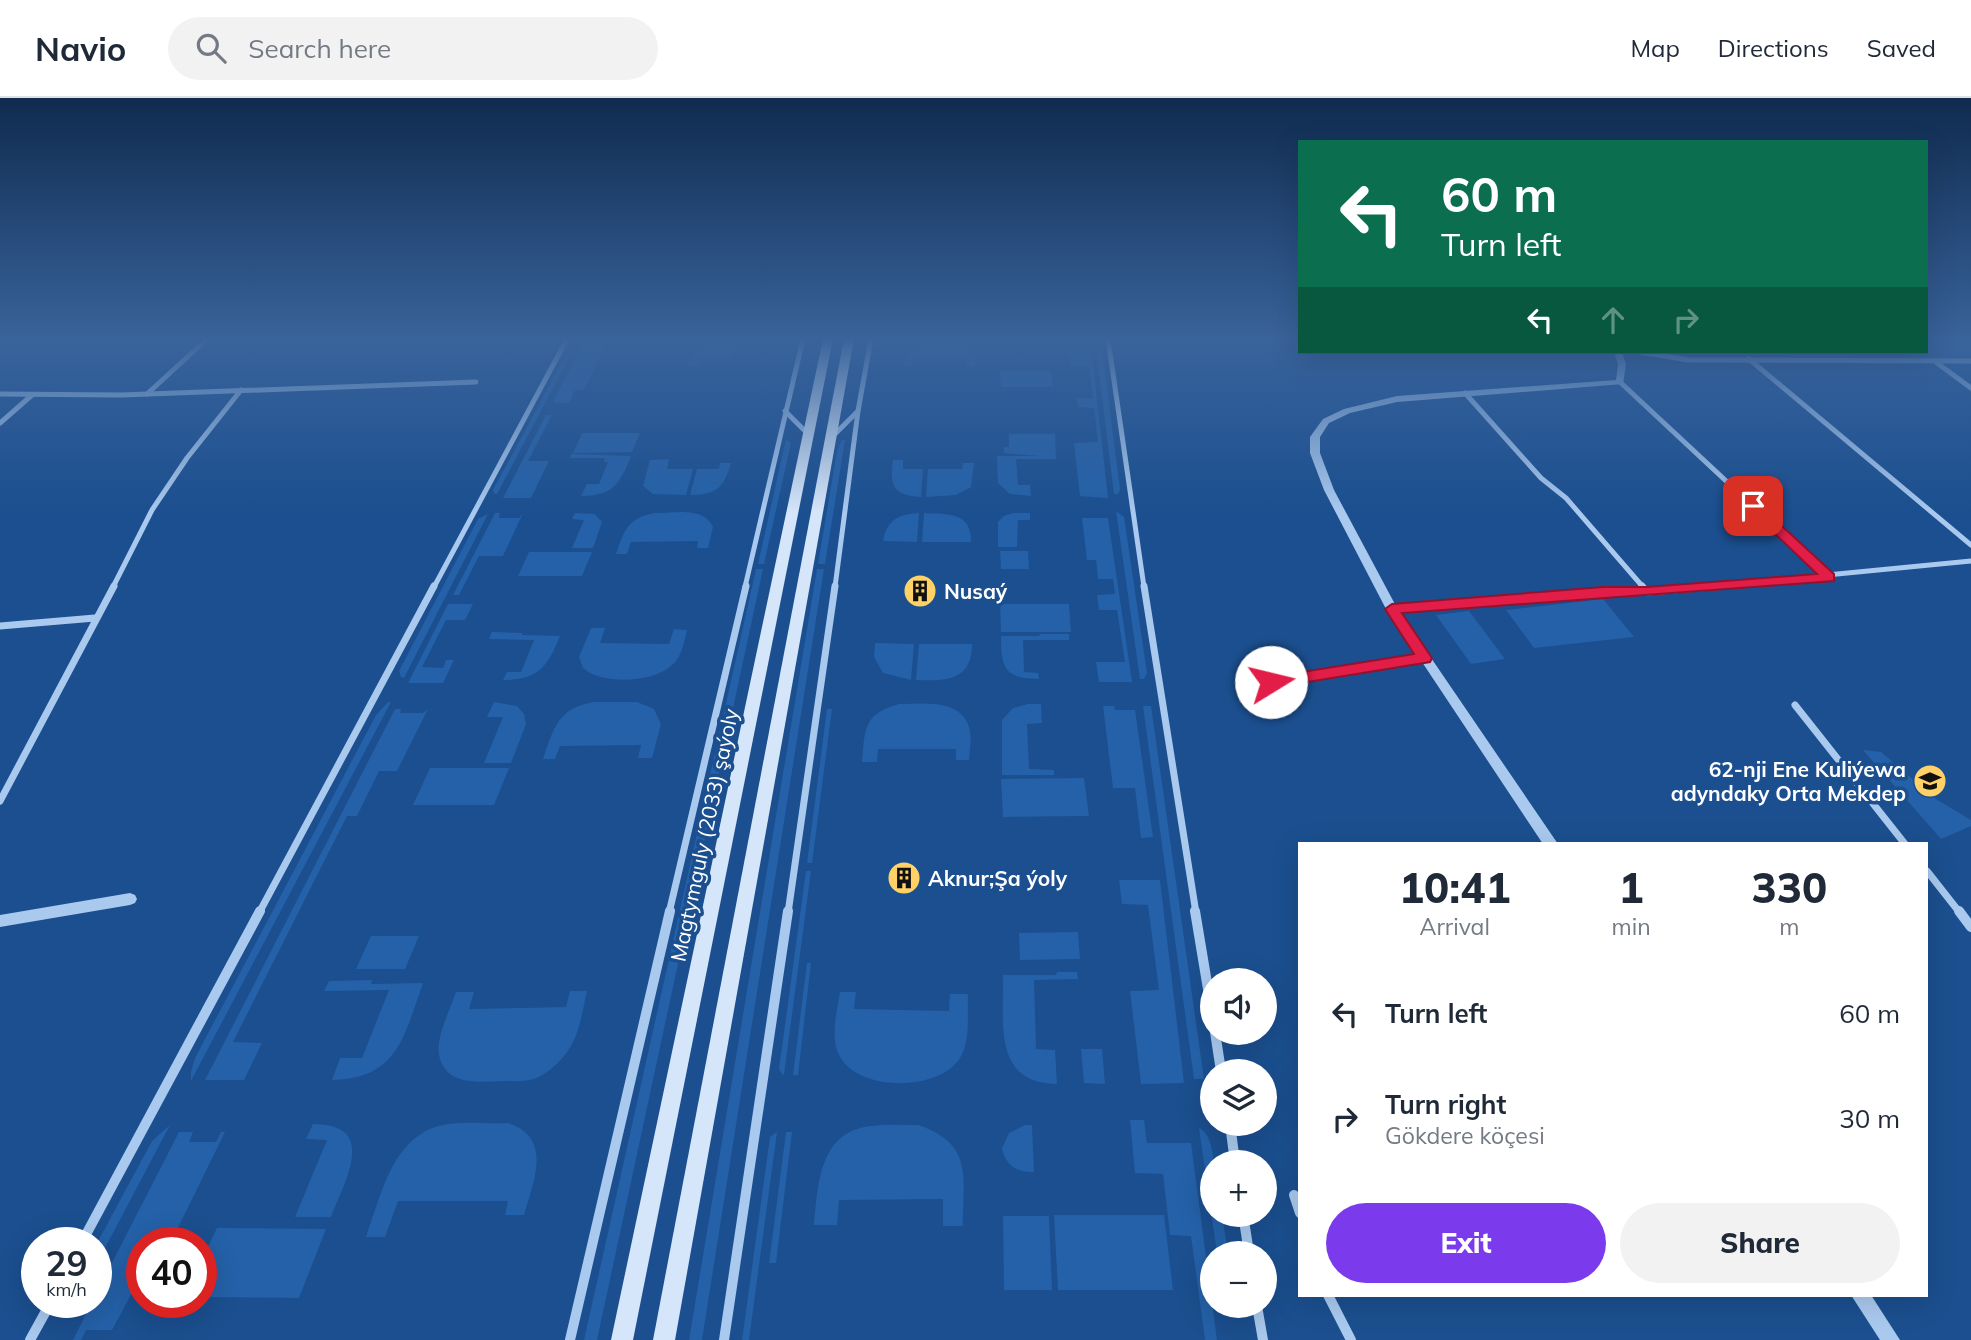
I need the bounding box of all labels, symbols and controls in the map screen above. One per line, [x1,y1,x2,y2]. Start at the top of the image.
search box [168,17,658,80]
text: Navio [35,28,126,69]
icon: search [192,29,230,67]
text: Search here [248,32,391,65]
text: Map [1630,33,1680,63]
text: Directions [1718,33,1829,63]
text: Saved [1867,33,1936,63]
text: 60 m [1441,163,1557,224]
icon: left [1326,168,1417,259]
text: Turn left [1441,224,1561,264]
icon: left [1521,301,1559,339]
icon: ahead [1594,301,1632,339]
icon: right [1667,301,1705,339]
pin [1723,476,1783,536]
icon: arrive [1734,487,1772,525]
building icon: Nusaý [901,572,939,610]
place label: Nusaý [944,578,1008,604]
position arrow [1234,645,1308,719]
street label: Magtymguly (2033) şaýoly [664,706,744,964]
place label: 62-nji Ene Kuliýewa adyndaky Orta Mekdep [1671,756,1906,806]
school or university icon: 62-nji Ene Kuliýewa adyndaky Orta Mekdep [1911,762,1949,800]
building icon: Aknur;Şa ýoly [885,859,923,897]
text: 10:41 [1399,861,1511,914]
text: 1 [1618,861,1644,914]
text: 330 [1752,861,1827,914]
place label: Aknur;Şa ýoly [928,865,1068,891]
text: Arrival [1420,912,1490,941]
text: min [1611,912,1651,941]
text: m [1779,912,1799,941]
map controls [1200,968,1277,1318]
button: sound [1200,968,1277,1045]
icon: left [1326,995,1364,1033]
text: Turn left [1385,997,1487,1030]
text: 60 m [1839,997,1900,1030]
button: layers [1200,1059,1277,1136]
text: Turn right [1385,1088,1506,1121]
icon: right [1326,1100,1364,1138]
text: 30 m [1839,1102,1900,1135]
text: Gökdere köçesi [1385,1121,1545,1150]
button: + [1200,1150,1277,1227]
button: Exit [1326,1203,1606,1283]
button: Share [1620,1203,1900,1283]
speed limit sign: 40 [126,1227,217,1318]
text: 29 [45,1241,88,1285]
button: − [1200,1241,1277,1318]
text: km/h [46,1278,87,1301]

